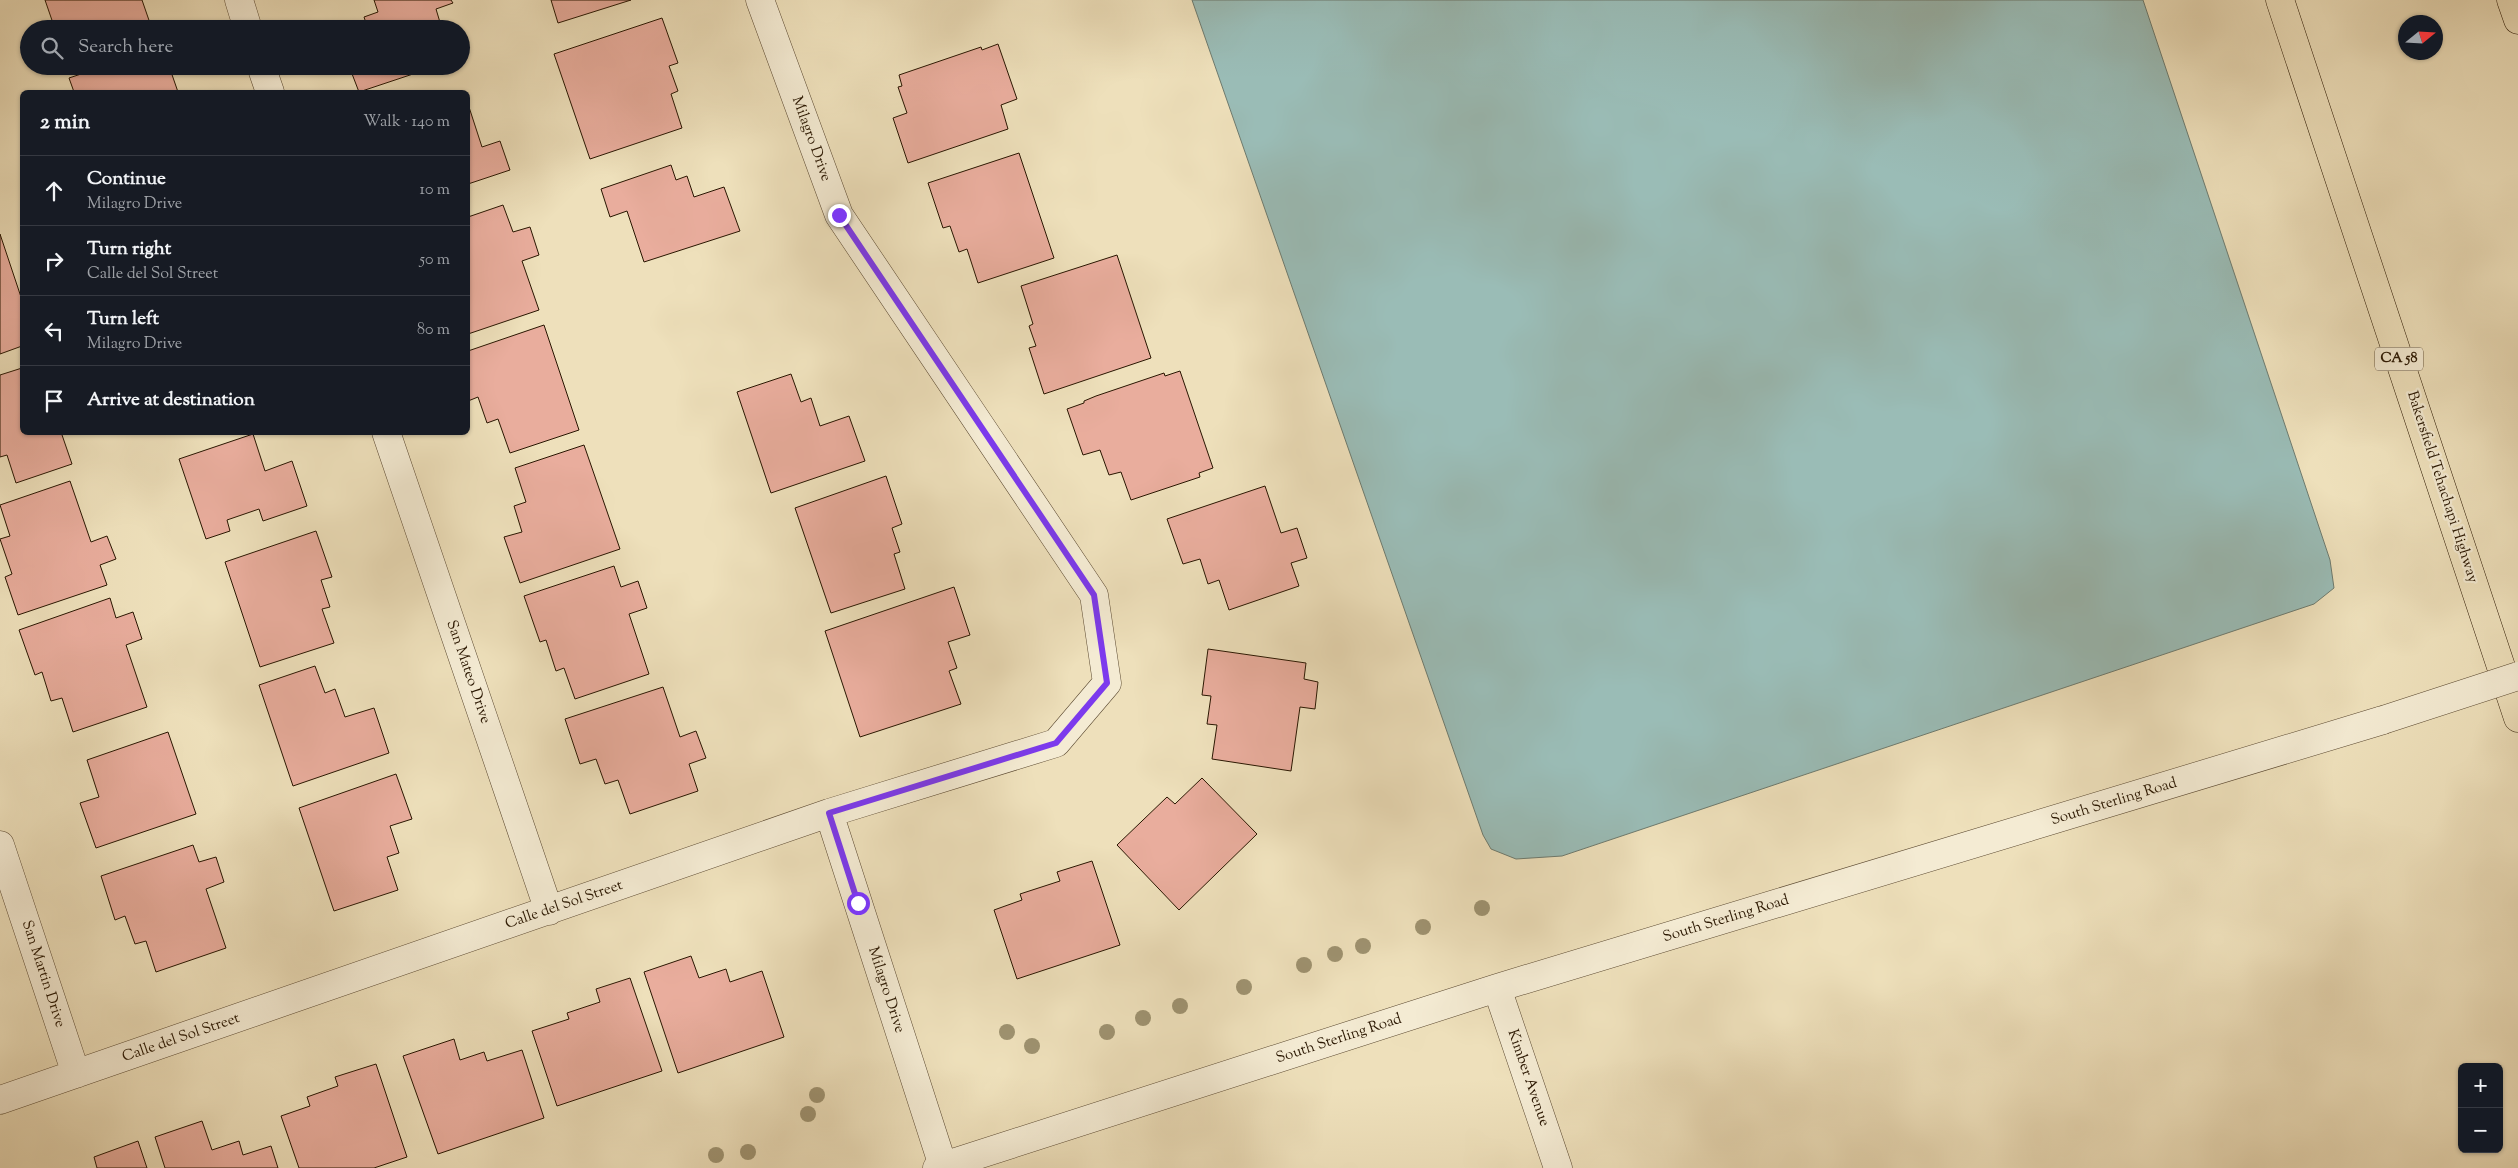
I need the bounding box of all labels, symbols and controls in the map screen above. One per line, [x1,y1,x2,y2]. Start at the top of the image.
north arrow [2398,15,2443,60]
search box [20,20,470,75]
icon: search [38,34,66,62]
text: Search here [78,34,173,61]
street label: Milagro Drive [786,93,836,185]
text: 2 min [40,108,90,138]
text: Walk · 140 m [363,111,450,134]
text: Continue [87,166,166,193]
icon: ahead [40,177,68,205]
text: 10 m [420,179,450,202]
text: Milagro Drive [87,193,182,216]
route end [828,204,851,227]
text: Turn right [87,236,171,263]
icon: right [40,247,68,275]
text: 50 m [419,249,450,272]
text: Calle del Sol Street [87,263,218,286]
text: Turn left [87,306,159,333]
icon: left [40,317,68,345]
text: 80 m [417,319,450,342]
text: Milagro Drive [87,333,182,356]
road number: CA 58 [2375,348,2423,370]
icon: arrive [40,387,68,415]
text: Arrive at destination [87,387,255,414]
street label: Bakersfield Tehachapi Highway [2401,388,2483,586]
street label: San Mateo Drive [440,617,496,727]
street label: South Sterling Road [2048,773,2180,831]
street label: Calle del Sol Street [502,875,626,935]
street label: South Sterling Road [1660,890,1792,948]
route start [847,892,870,915]
street label: San Martin Drive [16,918,70,1030]
street label: Milagro Drive [862,944,910,1036]
street label: Calle del Sol Street [119,1008,243,1068]
street label: South Sterling Road [1273,1009,1405,1069]
street label: Kimber Avenue [1502,1027,1554,1129]
map controls [2458,1063,2503,1153]
button: + [2458,1063,2503,1108]
button: − [2458,1108,2503,1153]

